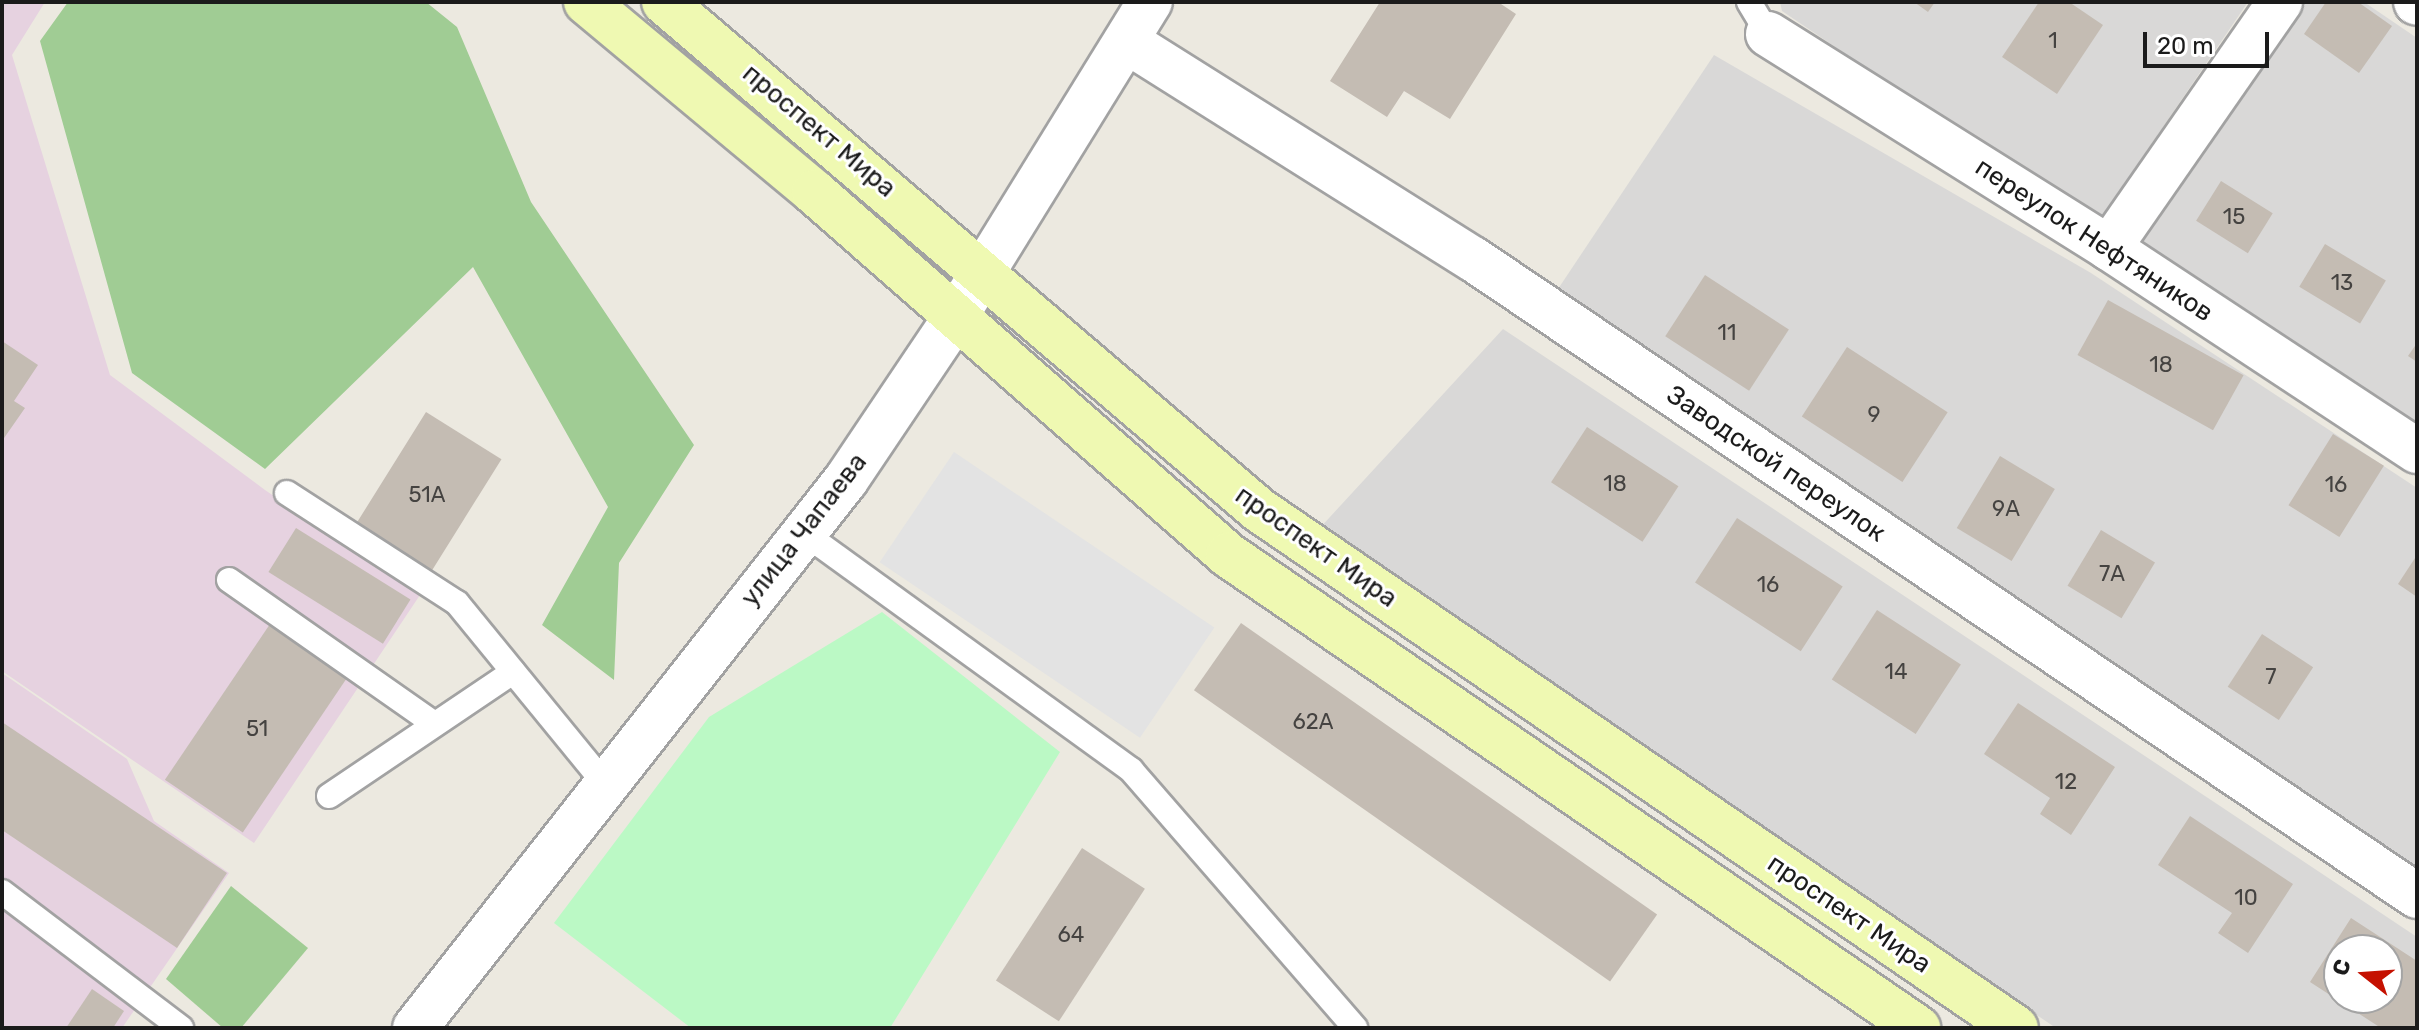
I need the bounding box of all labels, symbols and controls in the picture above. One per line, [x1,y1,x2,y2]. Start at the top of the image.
scale bar [2147,16,2273,66]
house number: 1 [2048,28,2058,54]
text: 20 m [2157,32,2214,60]
street label: проспект Мира [736,58,902,204]
street label: переулок Нефтяников [1969,151,2219,329]
house number: 15 [2223,204,2245,230]
house number: 13 [2331,270,2353,296]
house number: 11 [1718,320,1736,346]
house number: 18 [2149,352,2173,378]
street label: Заводской переулок [1661,379,1891,549]
house number: 9 [1867,402,1881,428]
street label: улица Чапаева [735,447,873,613]
house number: 18 [1603,471,1627,497]
house number: 16 [2325,472,2347,498]
street label: проспект Мира [1229,480,1403,614]
house number: 51А [409,482,445,508]
house number: 9А [1992,496,2020,522]
house number: 7А [2099,561,2125,587]
house number: 16 [1757,572,1779,598]
house number: 14 [1884,659,1908,685]
house number: 7 [2265,664,2277,690]
house number: 62А [1293,709,1333,735]
house number: 51 [246,716,268,742]
house number: 12 [2055,769,2077,795]
street label: проспект Мира [1761,848,1937,980]
house number: 10 [2234,885,2258,911]
house number: 64 [1058,922,1084,948]
north arrow [2323,934,2403,1014]
text: С [2326,956,2357,979]

